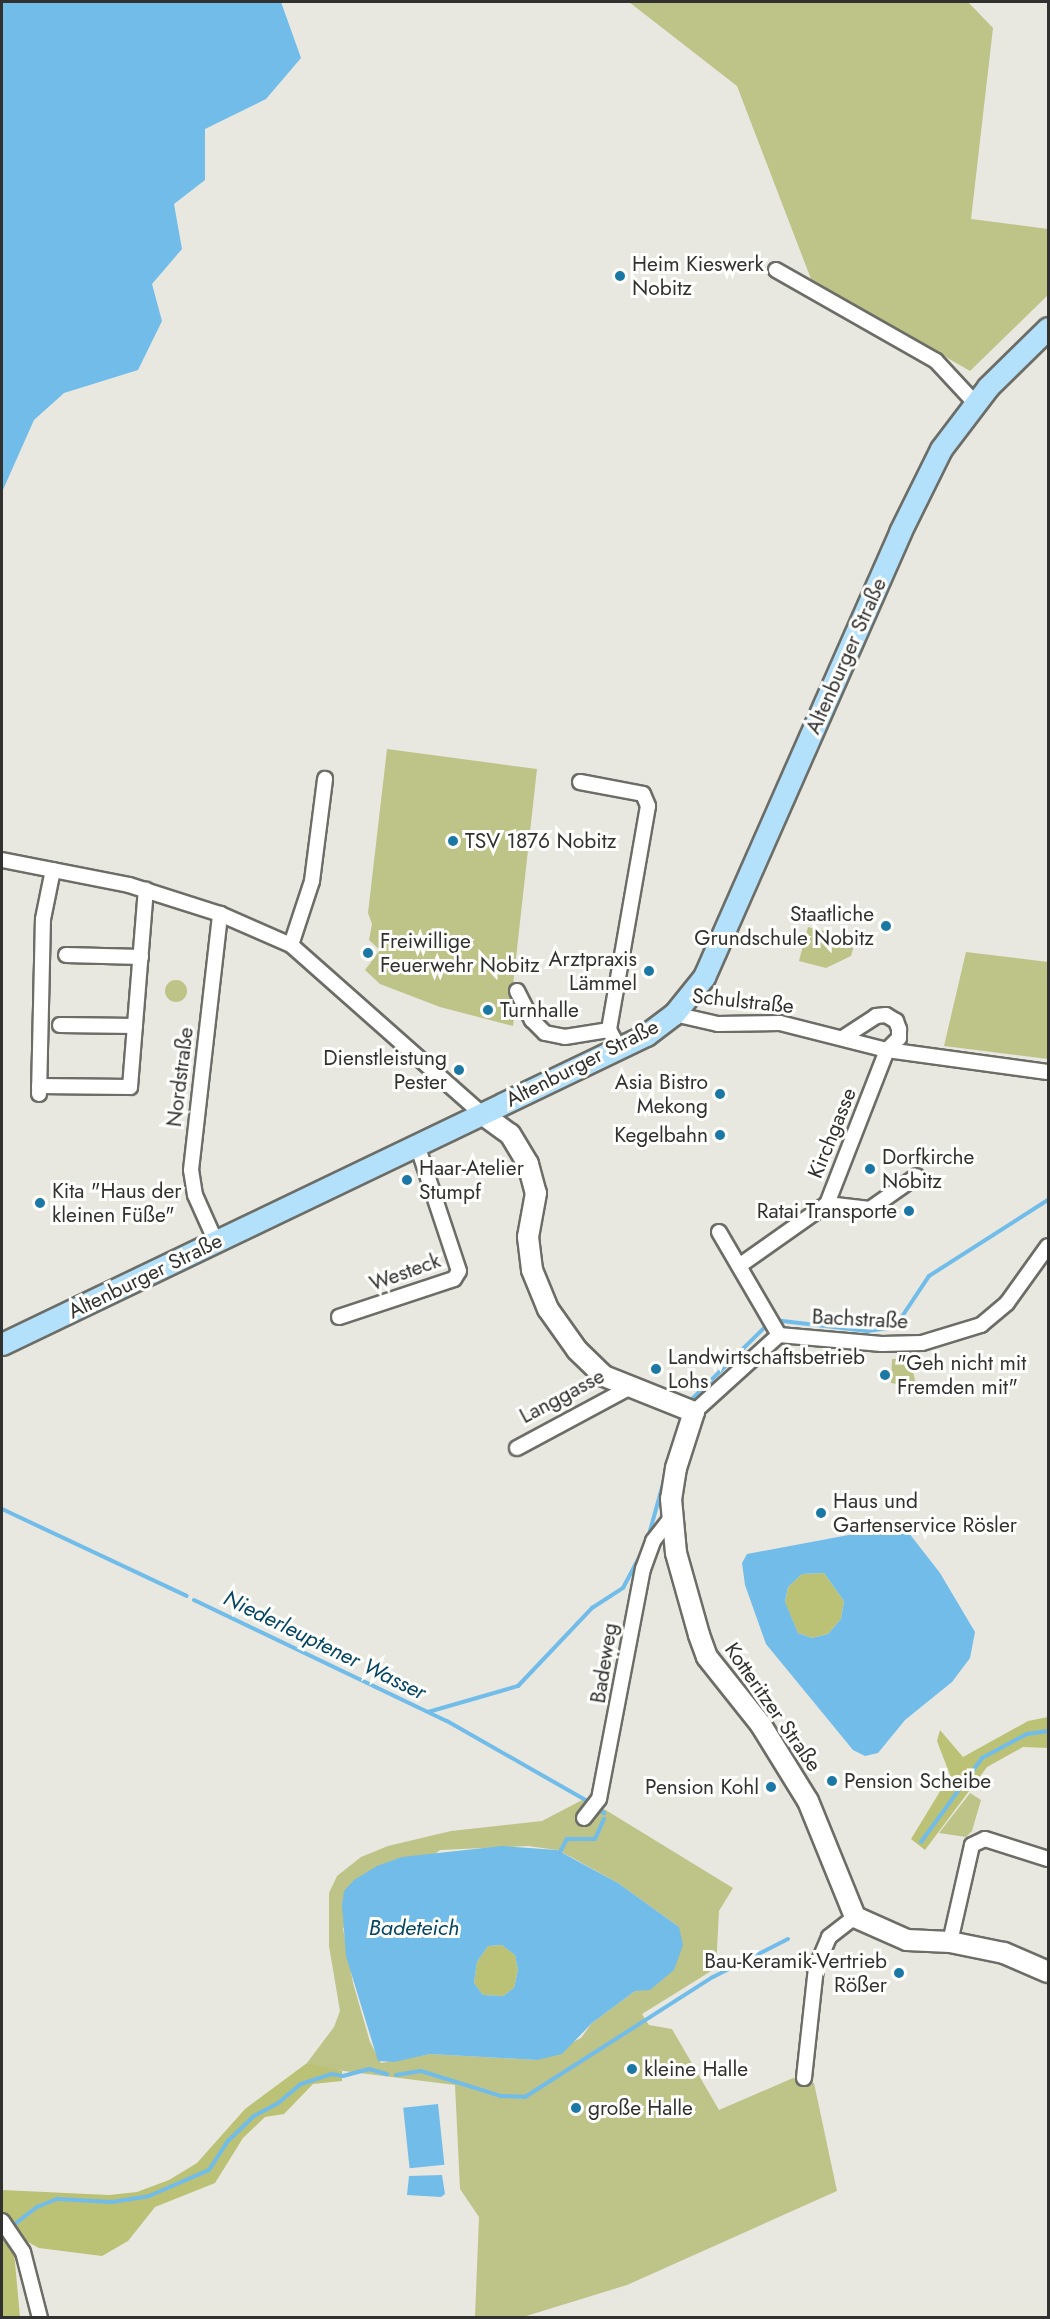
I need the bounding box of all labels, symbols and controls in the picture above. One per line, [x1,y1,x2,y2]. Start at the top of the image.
place label: Heim Kieswerk Nobitz [632,251,764,301]
marker: Heim Kieswerk Nobitz [613,269,627,283]
street label: Altenburger Straße [800,574,892,738]
place label: TSV 1876 Nobitz [465,828,616,854]
marker: TSV 1876 Nobitz [446,834,460,848]
place label: Staatliche Grundschule Nobitz [694,901,874,951]
marker: Staatliche Grundschule Nobitz [879,919,893,933]
place label: Freiwillige Feuerwehr Nobitz [380,928,540,978]
marker: Freiwillige Feuerwehr Nobitz [361,946,375,960]
place label: Arztpraxis Lämmel [549,946,637,996]
marker: Arztpraxis Lämmel [642,964,656,978]
street label: Schulstraße [691,983,795,1019]
place label: Turnhalle [500,997,579,1023]
marker: Turnhalle [481,1003,495,1017]
street label: Altenburger Straße [501,1014,663,1112]
street label: Nordstraße [161,1026,199,1128]
place label: Dienstleistung Pester [323,1045,447,1095]
marker: Dienstleistung Pester [452,1063,466,1077]
place label: Asia Bistro Mekong [615,1069,708,1119]
street label: Kirchgasse [803,1084,861,1182]
marker: Asia Bistro Mekong [713,1087,727,1101]
place label: Kegelbahn [614,1122,708,1148]
marker: Kegelbahn [713,1128,727,1142]
place label: Dorfkirche Nobitz [882,1144,974,1194]
place label: Haar-Atelier Stumpf [419,1155,524,1205]
marker: Dorfkirche Nobitz [863,1162,877,1176]
marker: Haar-Atelier Stumpf [400,1173,414,1187]
place label: Kita "Haus der kleinen Füße" [52,1178,181,1228]
marker: Kita "Haus der kleinen Füße" [33,1196,47,1210]
place label: Ratai Transporte [757,1198,897,1224]
marker: Ratai Transporte [902,1204,916,1218]
street label: Altenburger Straße [64,1228,226,1324]
street label: Westeck [366,1248,444,1296]
street label: Bachstraße [811,1304,909,1334]
place label: Landwirtschaftsbetrieb Lohs [668,1344,865,1394]
place label: "Geh nicht mit Fremden mit" [897,1350,1026,1400]
marker: Landwirtschaftsbetrieb Lohs [649,1362,663,1376]
street label: Langgasse [515,1363,609,1429]
marker: "Geh nicht mit Fremden mit" [878,1368,892,1382]
place label: Haus und Gartenservice Rösler [833,1488,1017,1538]
marker: Haus und Gartenservice Rösler [814,1506,828,1520]
water label: Niederleuptener Wasser [220,1585,430,1705]
street label: Badeweg [585,1621,623,1705]
street label: Kotteritzer Straße [719,1638,827,1776]
place label: Pension Scheibe [844,1768,991,1794]
place label: Pension Kohl [645,1774,759,1800]
marker: Pension Scheibe [825,1774,839,1788]
marker: Pension Kohl [764,1780,778,1794]
water label: Badeteich [369,1915,459,1941]
place label: Bau-Keramik-Vertrieb Rößer [704,1948,887,1998]
marker: Bau-Keramik-Vertrieb Rößer [892,1966,906,1980]
place label: kleine Halle [644,2056,748,2082]
marker: kleine Halle [625,2062,639,2076]
place label: große Halle [588,2095,693,2121]
marker: große Halle [569,2101,583,2115]

